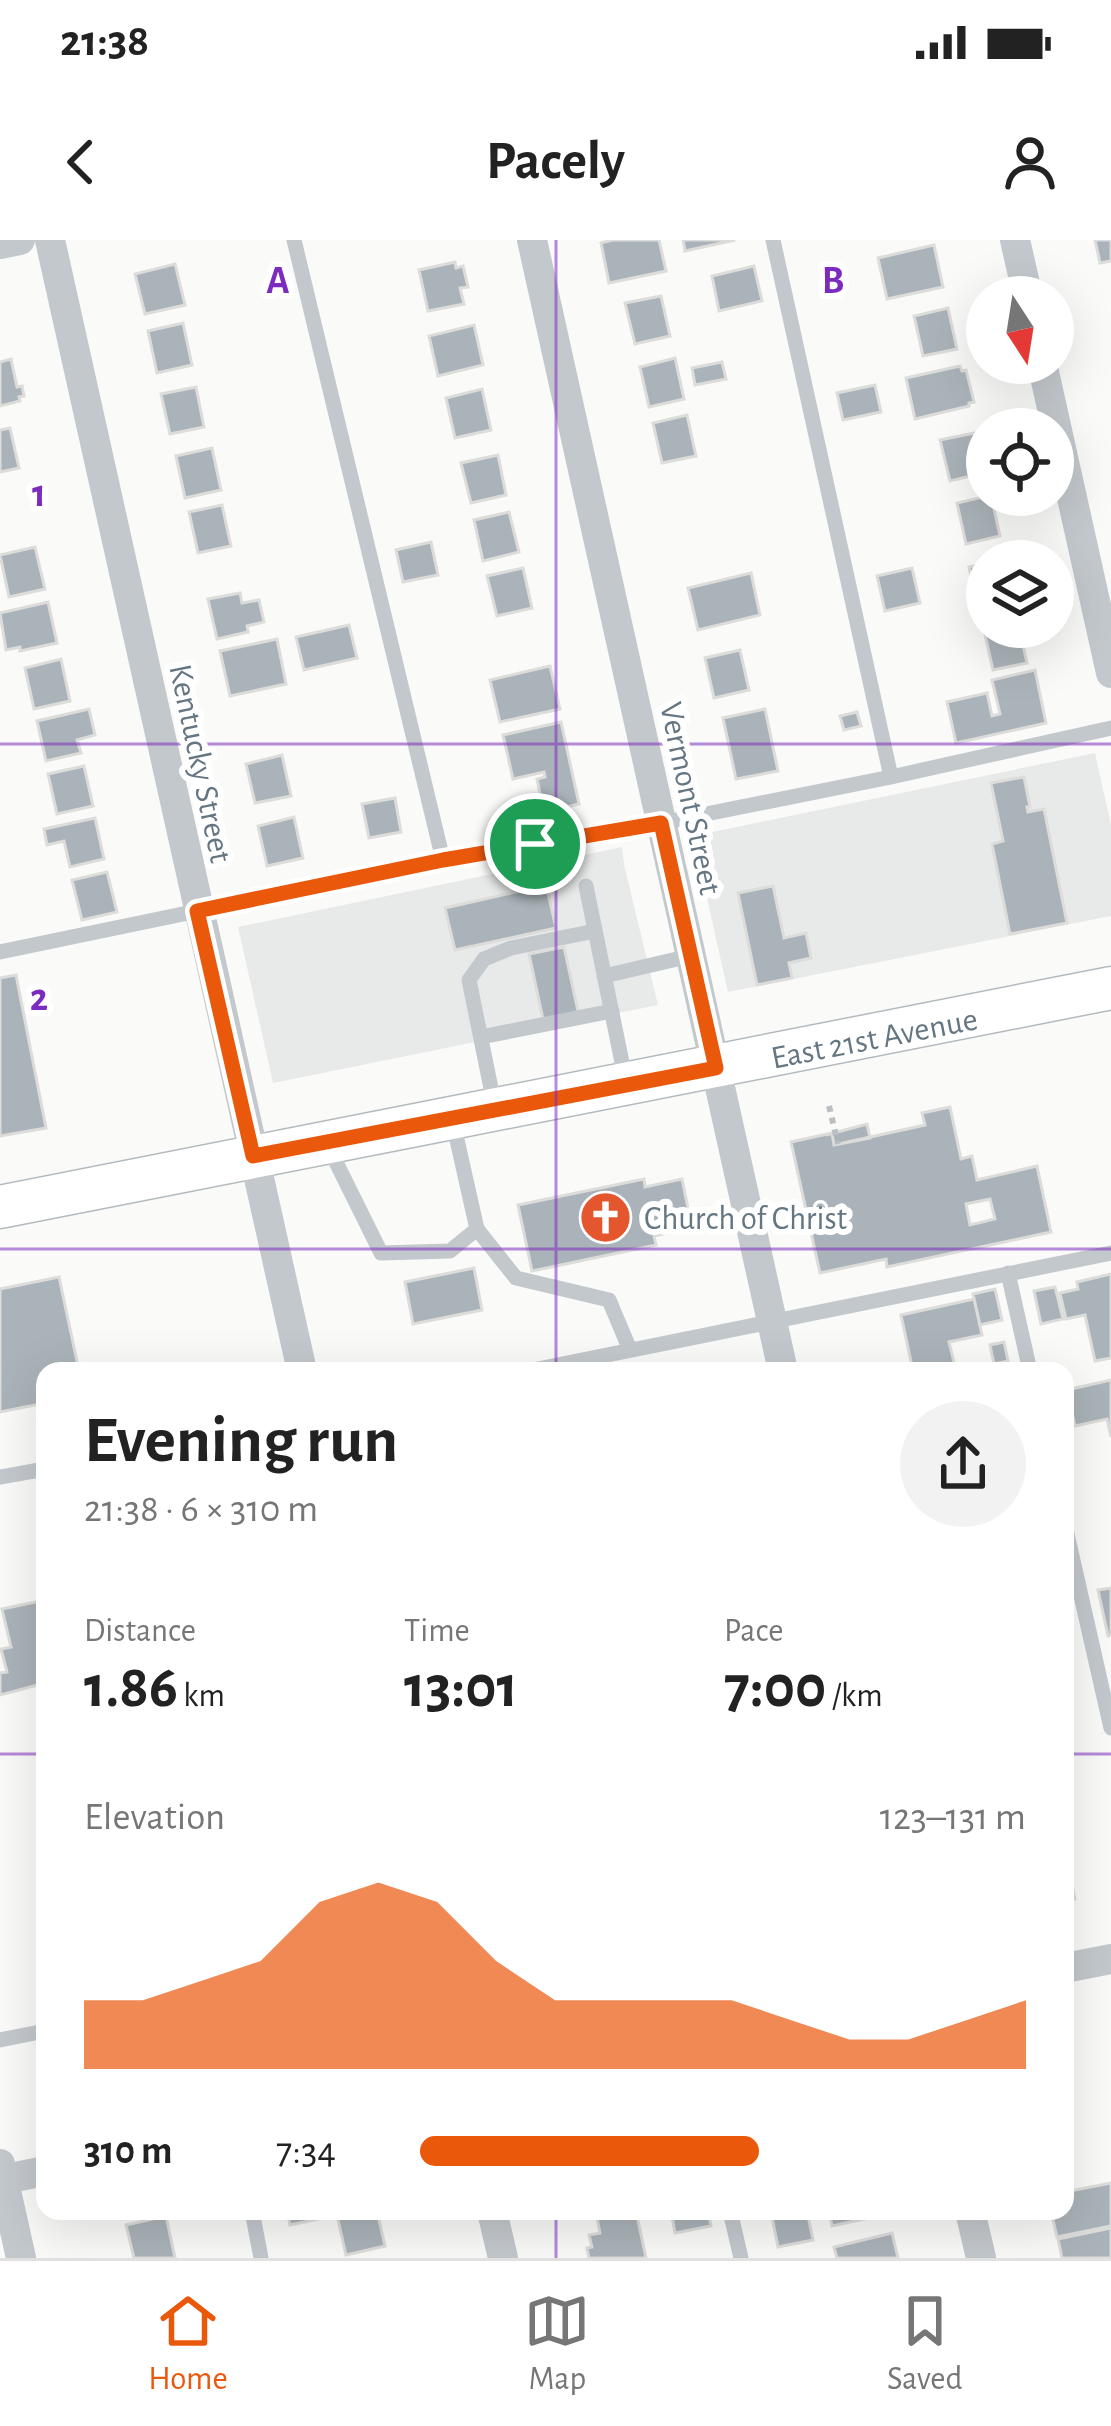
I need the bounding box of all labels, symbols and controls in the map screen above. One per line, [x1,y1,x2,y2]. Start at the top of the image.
text: 21:38 [60,19,149,64]
icon: back [48,129,114,195]
icon: person [997,129,1063,195]
text: Pacely [486,135,625,189]
text: A [266,262,290,301]
text: B [822,262,844,301]
north arrow [966,276,1074,384]
map controls [966,276,1074,648]
button: locate [966,408,1074,516]
text: 1 [32,475,46,514]
button: layers [966,540,1074,648]
street label: Kentucky Street [162,661,237,866]
street label: Vermont Street [653,699,726,898]
pin [484,793,586,895]
icon: arrive [502,811,568,877]
text: 2 [30,979,48,1018]
street label: East 21st Avenue [769,1003,980,1076]
church icon: Church of Christ [577,1189,633,1245]
place label: Church of Christ [644,1203,848,1236]
button: share [900,1401,1026,1527]
text: Evening run [84,1408,398,1474]
text: 21:38 · 6 × 310 m [84,1490,318,1529]
text: Distance [84,1615,196,1648]
text: Time [404,1615,470,1648]
text: Pace [724,1615,783,1648]
text: 1.86 [84,1658,178,1718]
text: 13:01 [404,1658,518,1718]
text: 7:00 [724,1658,826,1718]
text: km [178,1680,225,1713]
text: /km [826,1680,883,1713]
text: Elevation [84,1798,225,1837]
text: 123–131 m [880,1798,1026,1837]
text: 310 m [84,2132,173,2171]
text: 7:34 [276,2132,336,2171]
tab: Home [148,2288,228,2400]
tab: Map [524,2288,590,2400]
tab: Saved [887,2288,963,2400]

